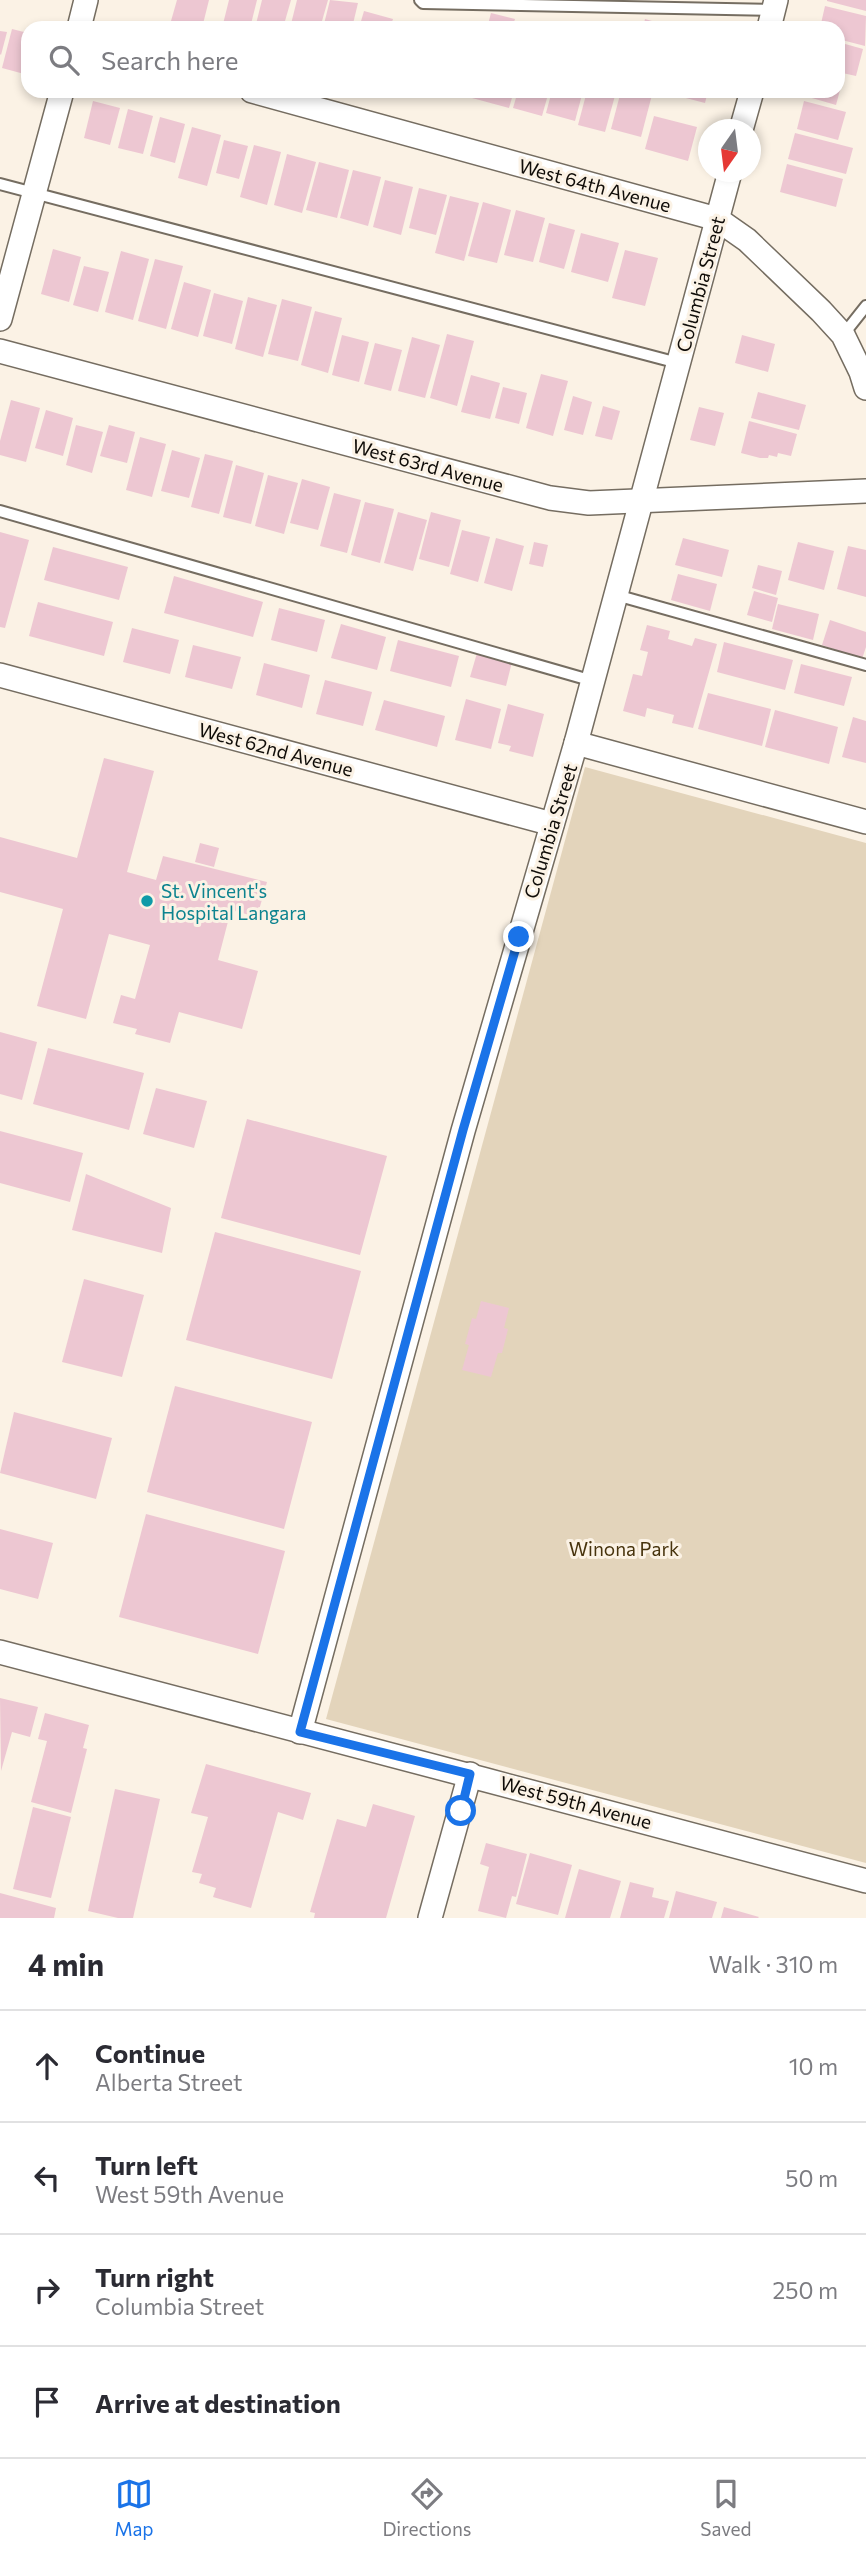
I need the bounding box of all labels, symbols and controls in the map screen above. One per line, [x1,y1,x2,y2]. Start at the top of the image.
search box [21,21,845,98]
icon: search [45,41,83,79]
text: Search here [101,44,239,75]
north arrow [698,119,761,182]
street label: West 64th Avenue [516,154,674,216]
street label: Columbia Street [671,213,729,354]
street label: West 63rd Avenue [350,434,506,496]
street label: West 62nd Avenue [196,717,356,781]
street label: Columbia Street [519,761,581,901]
place label: St. Vincent's Hospital Langara [161,879,307,924]
marker: St. Vincent's Hospital Langara [139,893,155,909]
route end [503,921,534,952]
park label: Winona Park [569,1537,679,1560]
street label: West 59th Avenue [498,1771,654,1833]
route start [445,1795,476,1826]
text: 4 min [28,1945,104,1982]
text: Walk · 310 m [709,1950,838,1978]
text: Continue [95,2037,205,2068]
icon: ahead [28,2047,66,2085]
text: 10 m [789,2052,838,2080]
text: Alberta Street [95,2068,243,2096]
text: Turn left [95,2149,198,2180]
icon: left [28,2159,66,2197]
text: 50 m [785,2164,838,2192]
text: West 59th Avenue [95,2180,284,2208]
text: Turn right [95,2261,214,2292]
icon: right [28,2271,66,2309]
text: 250 m [773,2276,838,2304]
text: Columbia Street [95,2292,264,2320]
icon: arrive [28,2383,66,2421]
text: Arrive at destination [95,2387,341,2418]
tab: Map [114,2475,154,2540]
tab: Directions [382,2475,472,2540]
tab: Saved [700,2475,752,2540]

